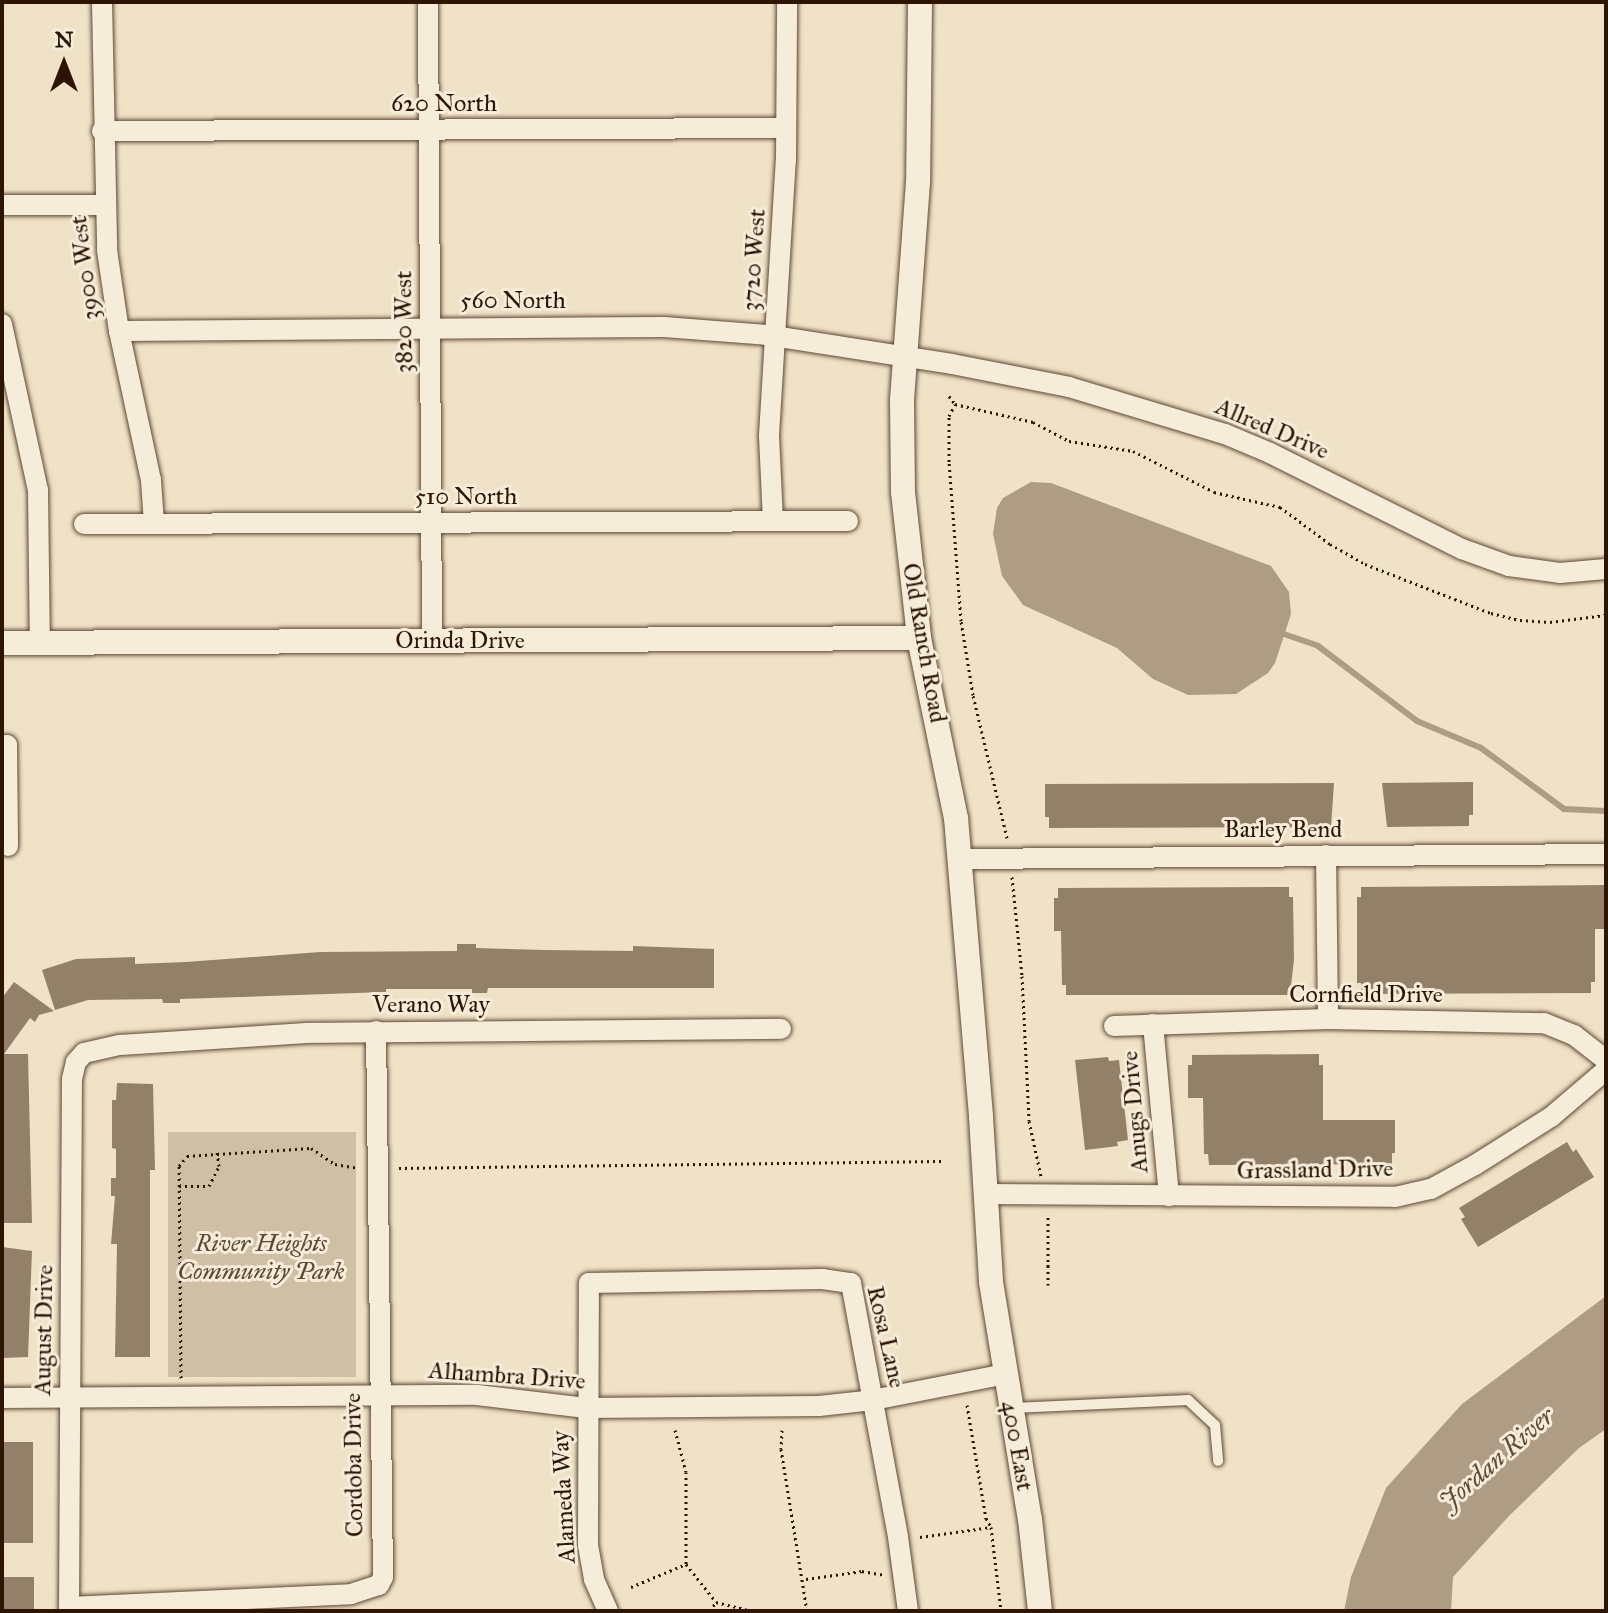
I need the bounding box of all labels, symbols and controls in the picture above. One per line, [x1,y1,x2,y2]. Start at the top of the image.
north arrow [24,24,104,104]
text: N [55,26,73,53]
street label: 620 North [391,90,497,118]
street label: 3720 West [736,208,772,312]
street label: 3900 West [64,214,106,322]
street label: 3820 West [390,271,418,373]
street label: 560 North [460,287,566,315]
street label: Allred Drive [1211,392,1333,466]
street label: 510 North [415,483,517,511]
street label: Old Ranch Road [896,561,952,725]
street label: Orinda Drive [395,627,525,655]
street label: Barley Bend [1224,816,1342,844]
street label: Cornfield Drive [1289,981,1443,1009]
street label: Verano Way [372,991,490,1019]
street label: Anugs Drive [1115,1050,1155,1174]
street label: Grassland Drive [1237,1154,1393,1186]
park label: River Heights Community Park [177,1230,345,1286]
street label: August Drive [28,1264,60,1396]
street label: Rosa Lane [860,1283,912,1391]
street label: Alhambra Drive [427,1356,587,1396]
street label: Cordoba Drive [338,1393,370,1537]
street label: 400 East [995,1399,1039,1493]
water label: Jordan River [1433,1401,1561,1517]
street label: Alameda Way [546,1430,582,1564]

